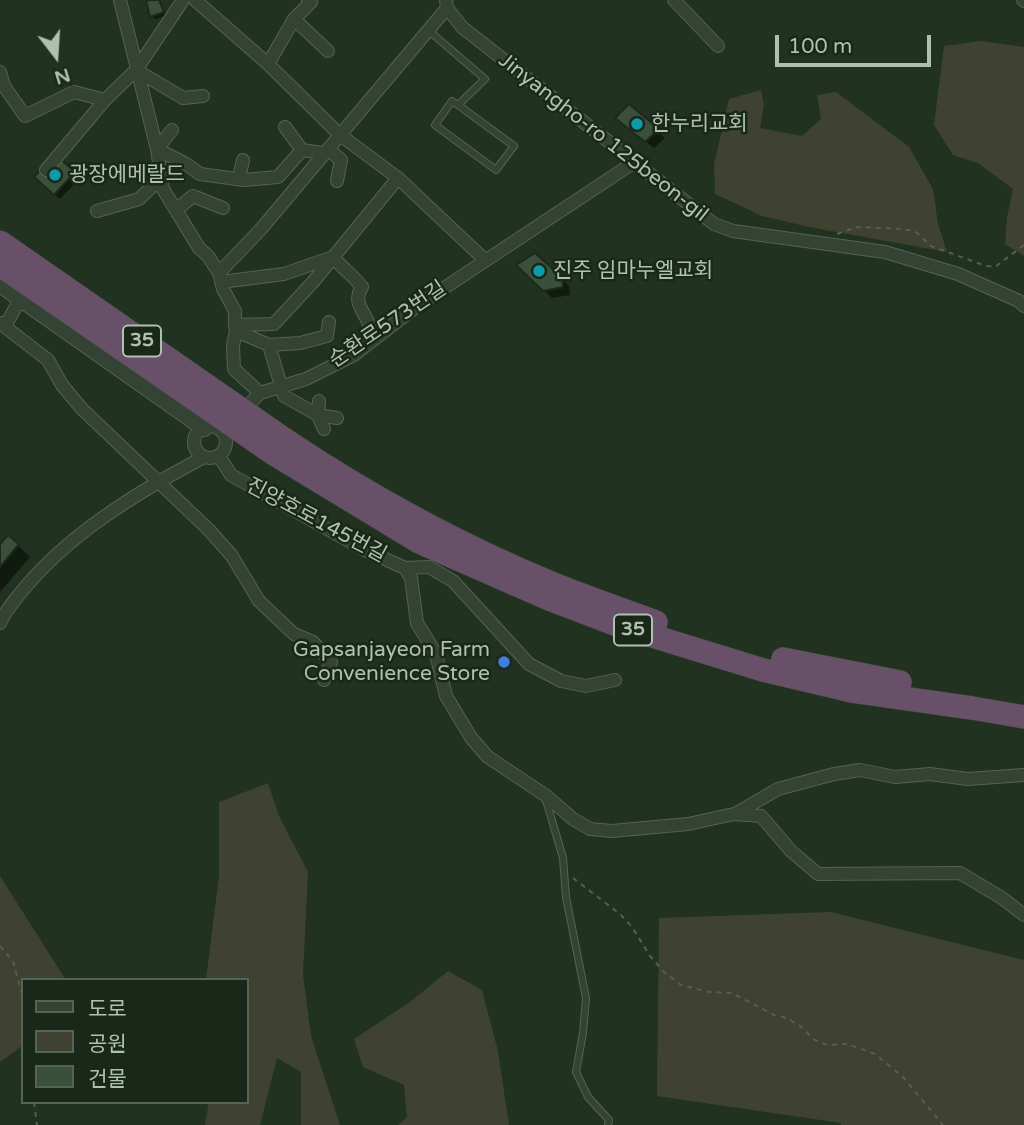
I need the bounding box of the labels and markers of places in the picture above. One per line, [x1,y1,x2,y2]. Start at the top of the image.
place label: 한누리교회 [651,111,748,137]
marker: 한누리교회 [629,116,645,132]
place label: 광장에메랄드 [69,162,185,188]
marker: 광장에메랄드 [47,167,63,183]
place label: 진주 임마누엘교회 [553,258,713,284]
marker: 진주 임마누엘교회 [531,263,547,279]
place label: Gapsanjayeon Farm Convenience Store [293,637,490,687]
marker: Gapsanjayeon Farm Convenience Store [496,654,512,670]

